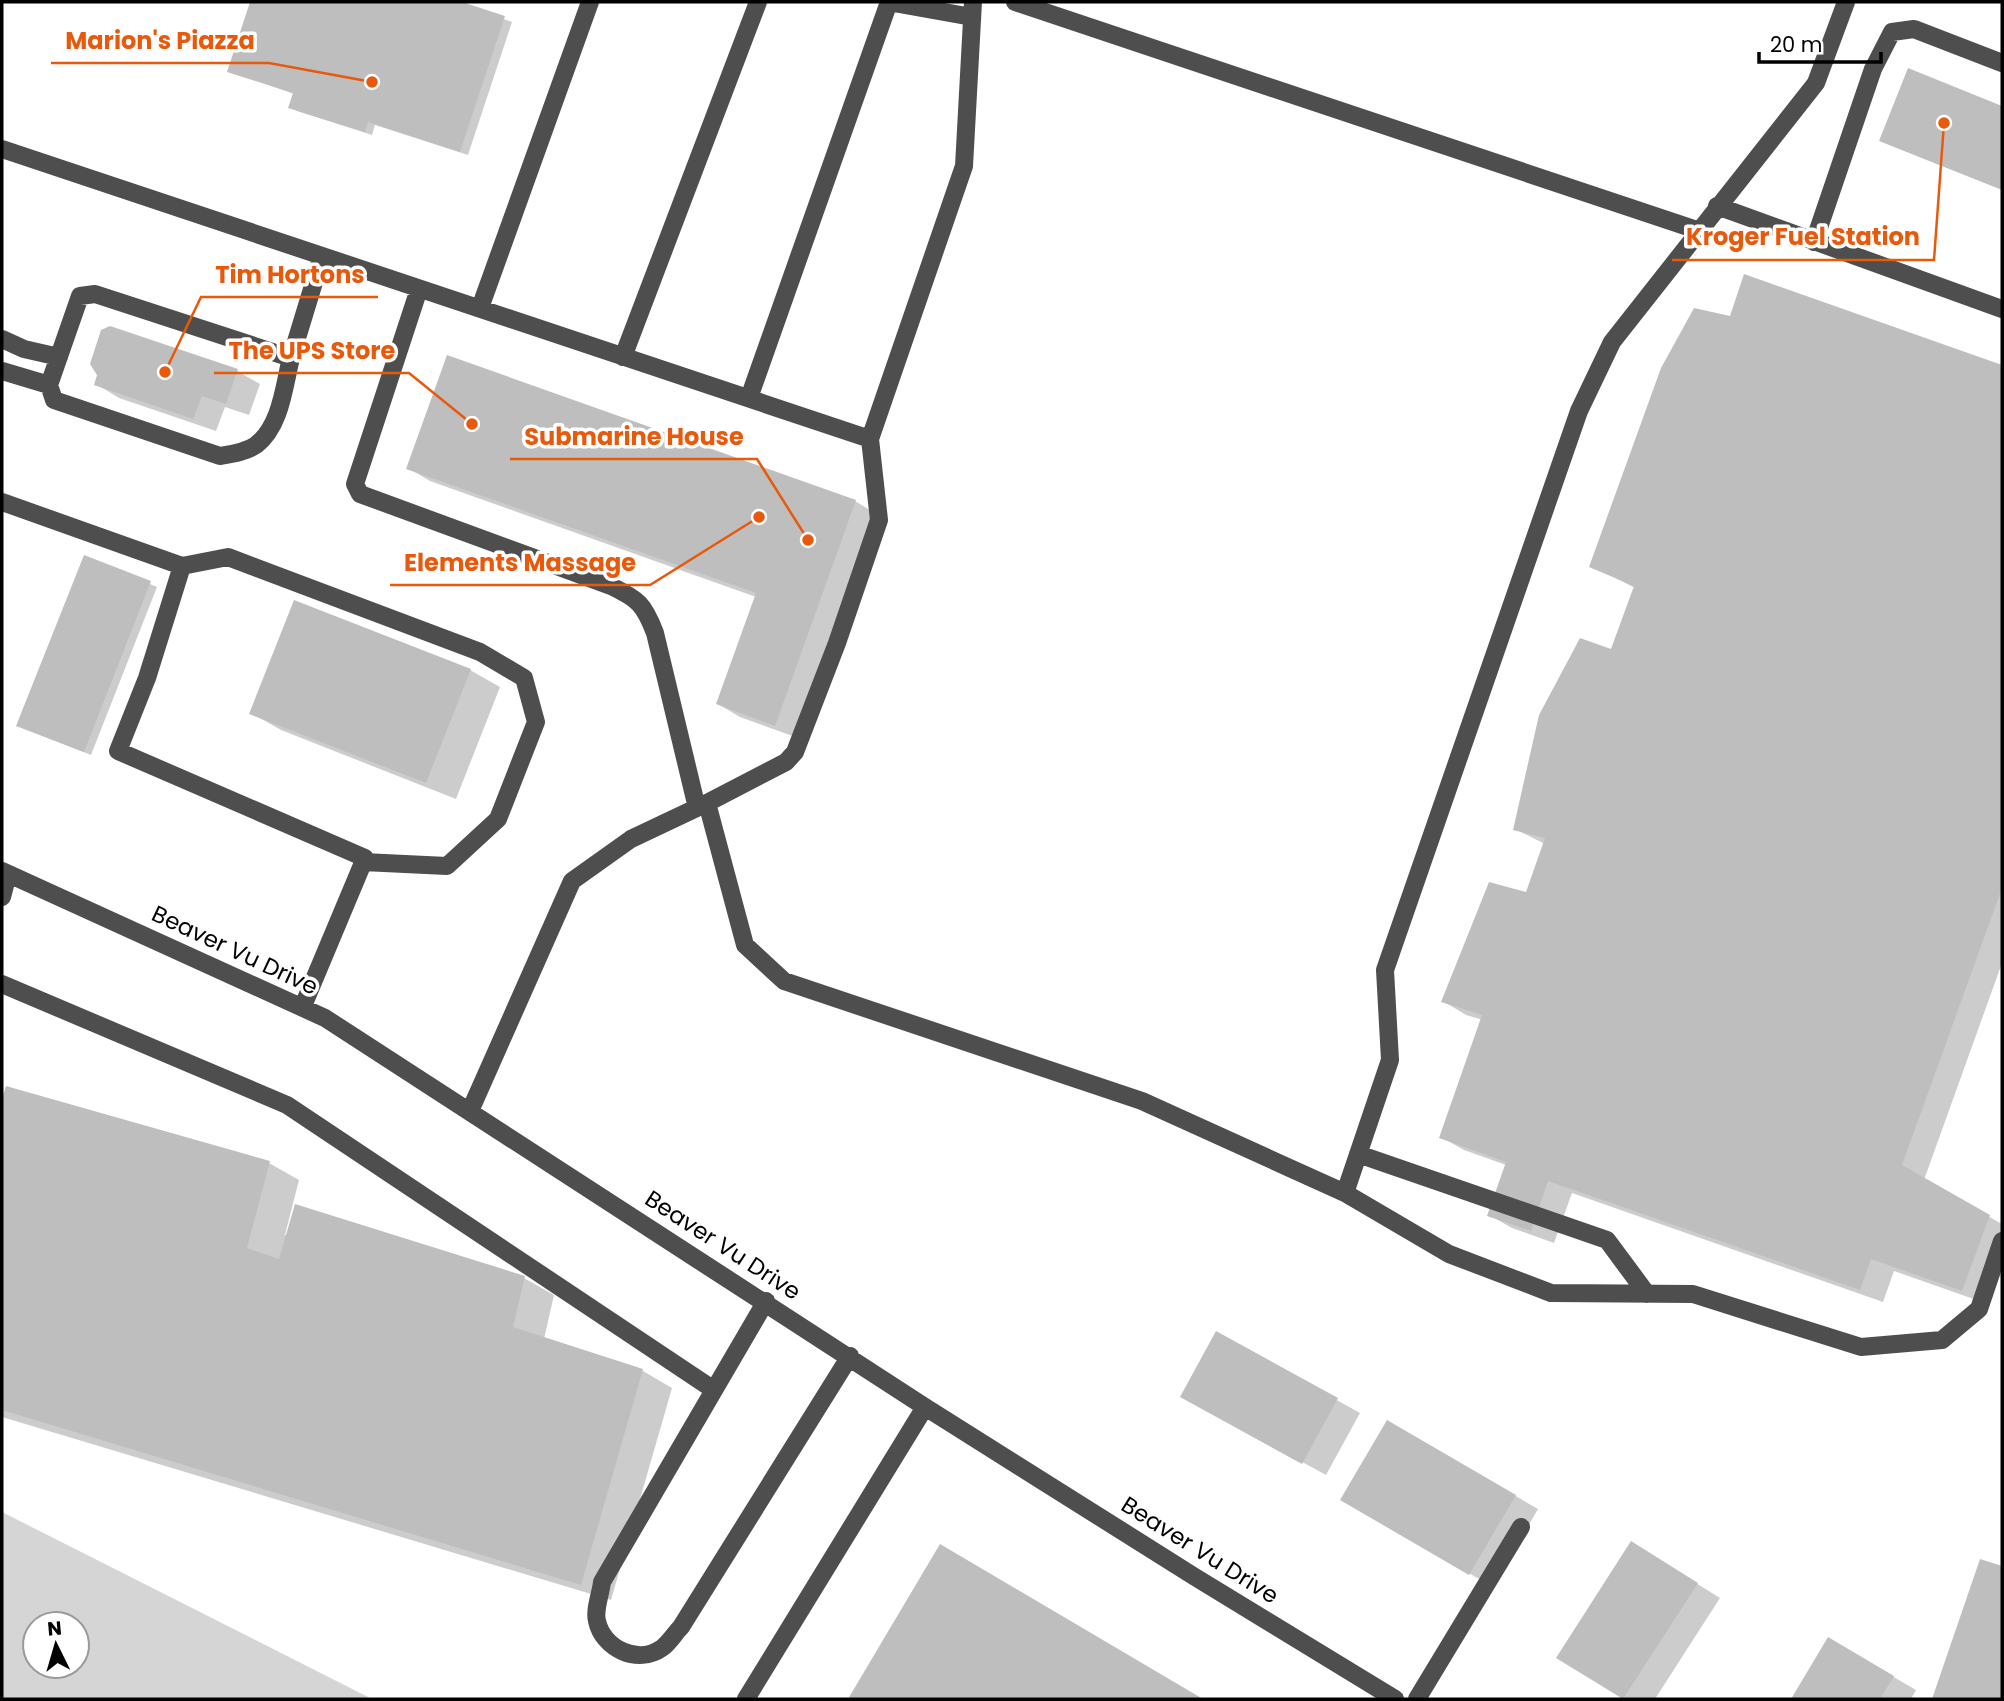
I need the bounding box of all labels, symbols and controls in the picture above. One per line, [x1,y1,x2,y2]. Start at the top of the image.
callout: Marion's Piazza [51,18,269,63]
scale bar [1759,21,1882,65]
text: Marion's Piazza [65,24,255,57]
text: 20 m [1770,30,1823,59]
callout: Kroger Fuel Station [1672,215,1934,260]
text: Kroger Fuel Station [1686,220,1920,253]
callout: Tim Hortons [201,252,378,297]
text: Tim Hortons [215,258,365,291]
callout: The UPS Store [214,328,409,373]
text: The UPS Store [229,334,396,367]
callout: Submarine House [510,414,757,459]
text: Submarine House [524,420,744,453]
callout: Elements Massage [390,540,650,585]
text: Elements Massage [404,546,636,579]
street label: Beaver Vu Drive [147,897,323,1003]
street label: Beaver Vu Drive [639,1183,807,1307]
street label: Beaver Vu Drive [1115,1489,1285,1611]
north arrow [21,1610,91,1680]
text: N [46,1614,63,1643]

